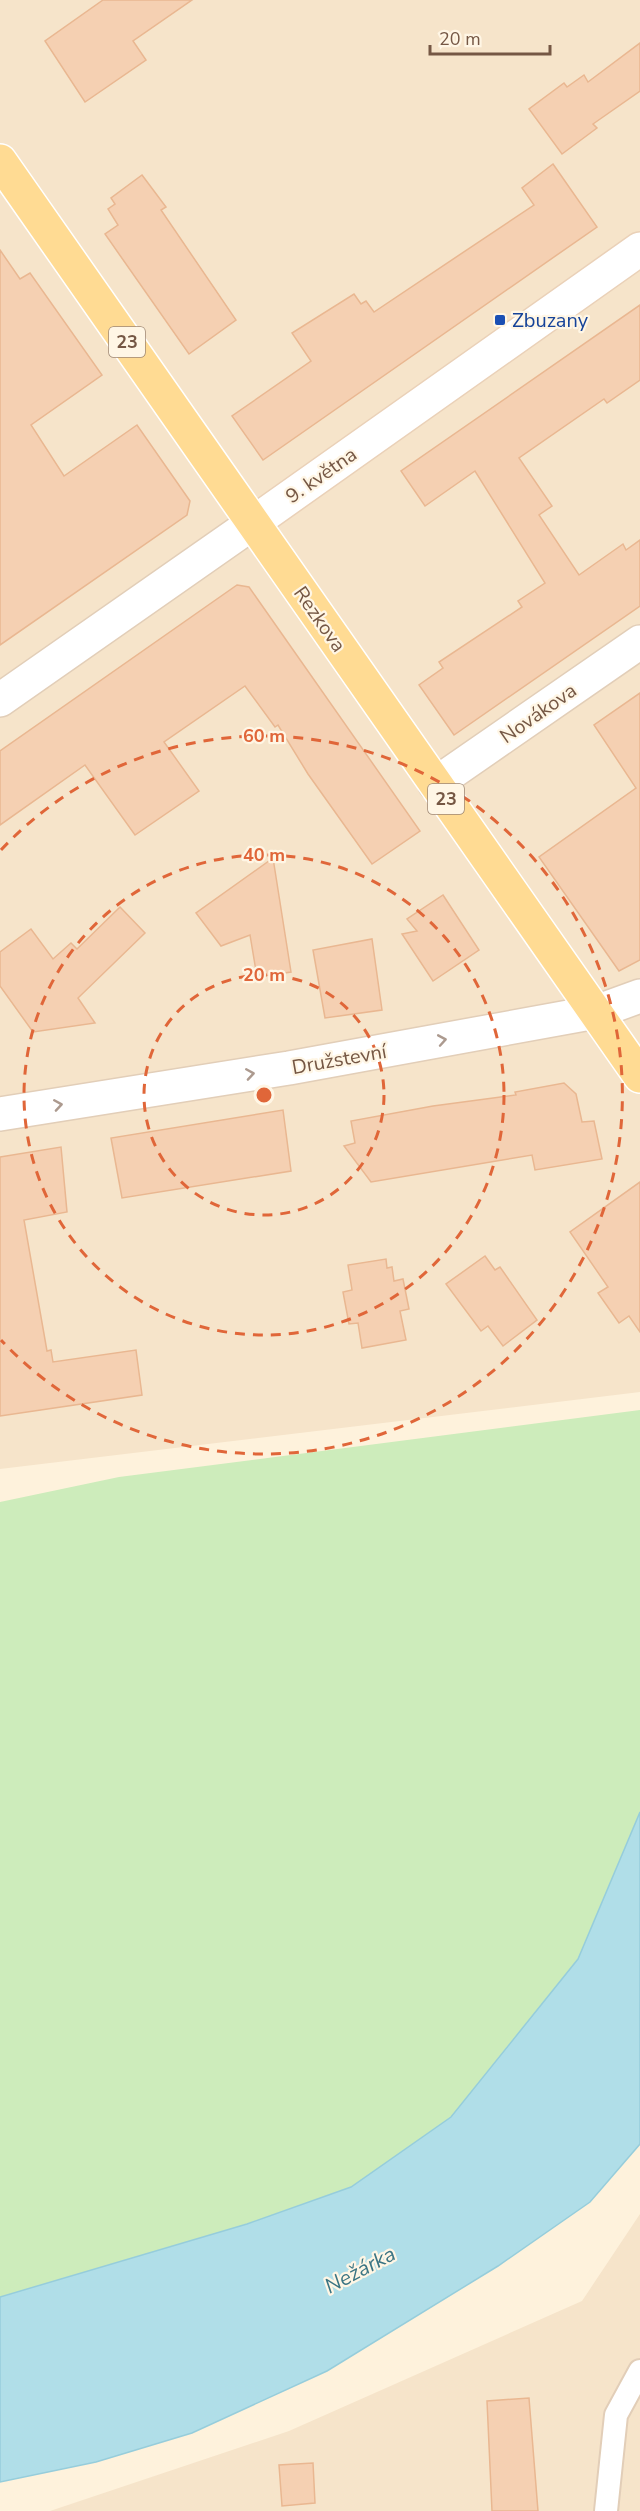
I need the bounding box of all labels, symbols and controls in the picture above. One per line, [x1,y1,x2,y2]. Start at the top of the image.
scale bar [430,18,550,56]
text: 20 m [439,27,481,51]
place label: Zbuzany [512,307,589,334]
marker: Zbuzany [493,313,507,327]
road number: 23 [109,327,145,357]
street label: 9. května [280,441,362,510]
street label: Rezkova [287,581,352,658]
street label: Novákova [495,677,582,750]
text: 60 m [243,724,285,748]
road number: 23 [428,784,464,814]
text: 40 m [243,843,285,867]
text: 20 m [243,963,285,987]
one-way arrow [437,1034,447,1047]
street label: Družstevní [290,1038,390,1081]
one-way arrow [245,1068,255,1081]
centre of rings [254,1085,274,1105]
one-way arrow [53,1099,62,1111]
water label: Nežárka [320,2240,400,2300]

